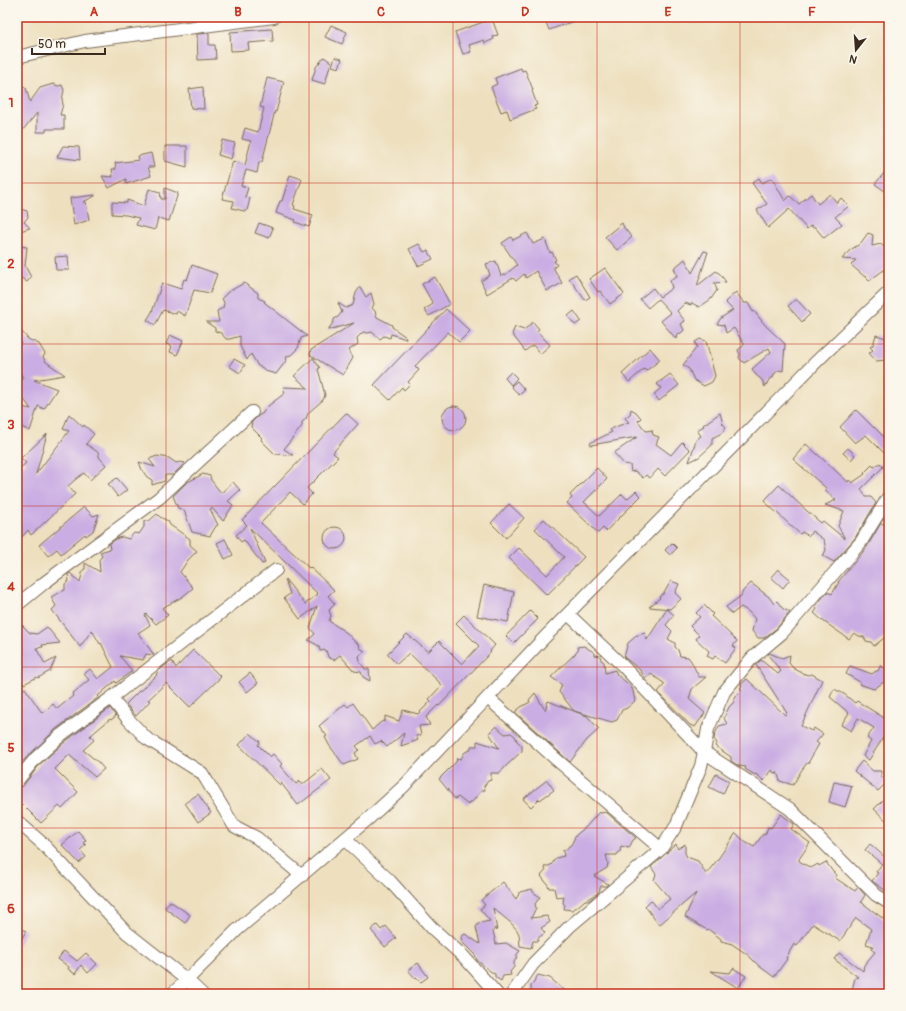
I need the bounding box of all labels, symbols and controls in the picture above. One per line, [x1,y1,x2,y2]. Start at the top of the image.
text: A [90,4,99,20]
text: B [234,4,242,20]
text: C [377,4,385,20]
text: D [521,4,529,20]
text: E [665,4,672,20]
text: F [808,4,816,20]
scale bar [32,30,105,56]
north arrow [836,30,876,70]
text: 50 m [38,37,66,52]
text: N [847,52,859,66]
text: 1 [8,95,14,111]
text: 2 [7,256,15,272]
text: 3 [7,417,15,433]
text: 4 [7,579,15,595]
text: 5 [7,740,15,756]
text: 6 [7,901,15,917]

